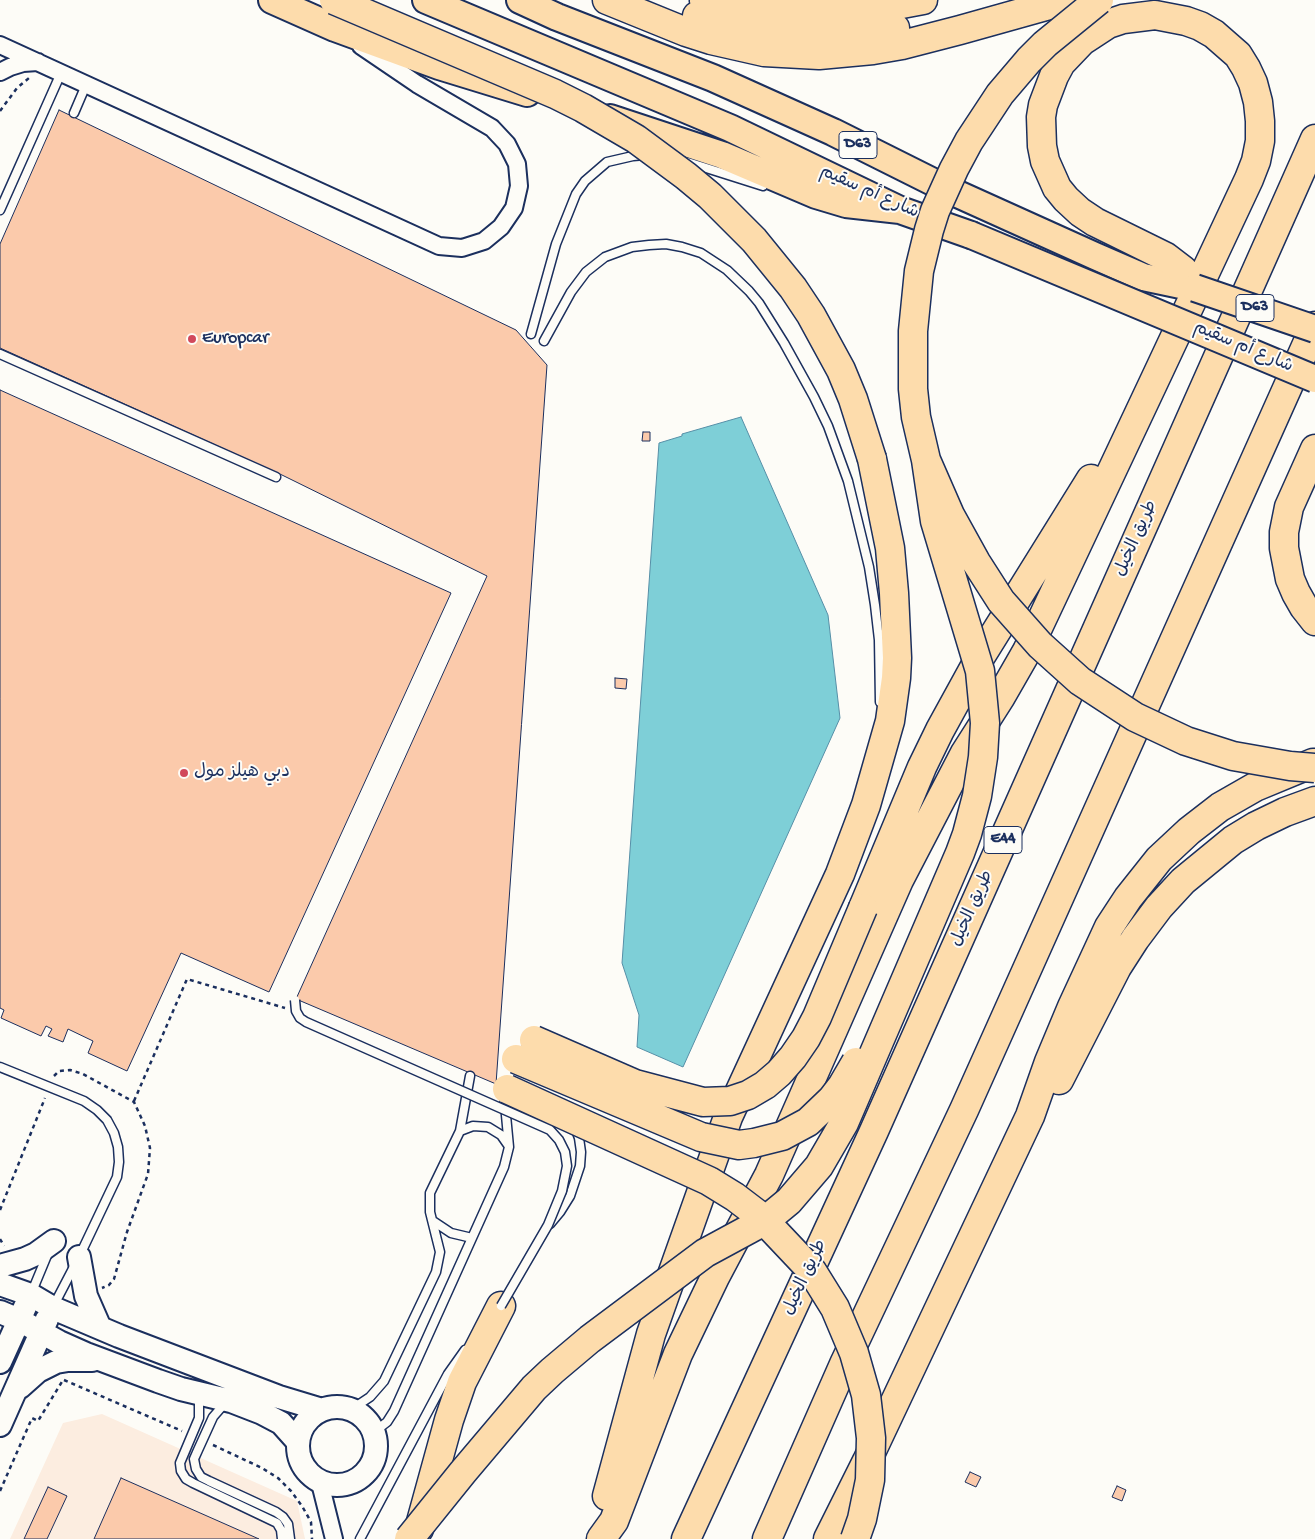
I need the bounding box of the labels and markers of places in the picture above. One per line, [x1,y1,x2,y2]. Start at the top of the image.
place label: Europcar [202,328,269,350]
marker: Europcar [186,333,198,345]
place label: دبي هيلز مول [194,762,290,784]
marker: دبي هيلز مول [178,767,190,779]

